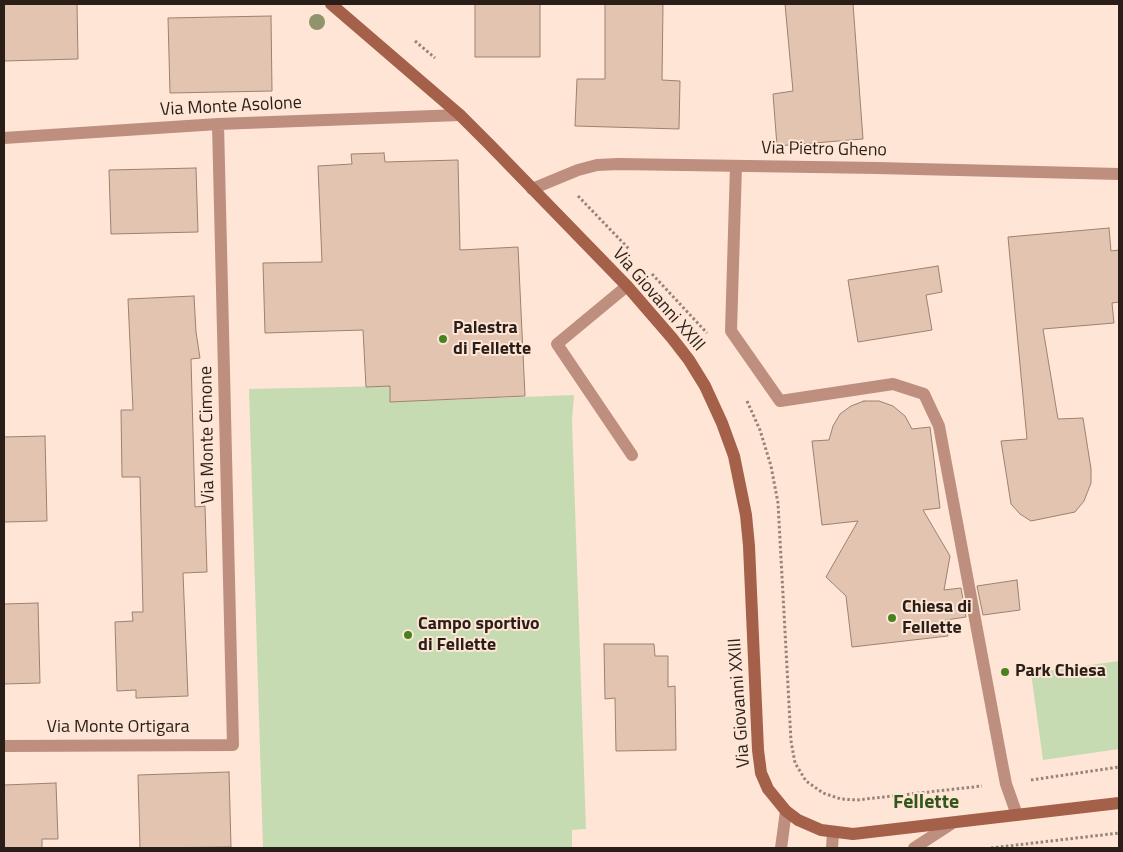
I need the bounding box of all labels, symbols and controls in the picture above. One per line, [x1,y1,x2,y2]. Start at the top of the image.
street label: Via Monte Asolone [160,93,302,121]
street label: Via Pietro Gheno [761,138,887,162]
street label: Via Giovanni XXIII [607,244,709,356]
place label: Palestra di Fellette [453,318,531,360]
marker: Palestra di Fellette [437,333,449,345]
street label: Via Monte Cimone [196,366,220,504]
place label: Chiesa di Fellette [902,597,972,640]
marker: Chiesa di Fellette [886,612,898,624]
place label: Campo sportivo di Fellette [418,614,540,656]
marker: Campo sportivo di Fellette [402,629,414,641]
street label: Via Giovanni XXIII [725,637,755,769]
place label: Park Chiesa [1015,661,1106,683]
marker: Park Chiesa [999,666,1011,678]
street label: Via Monte Ortigara [47,717,189,739]
district label: Fellette [893,791,959,815]

